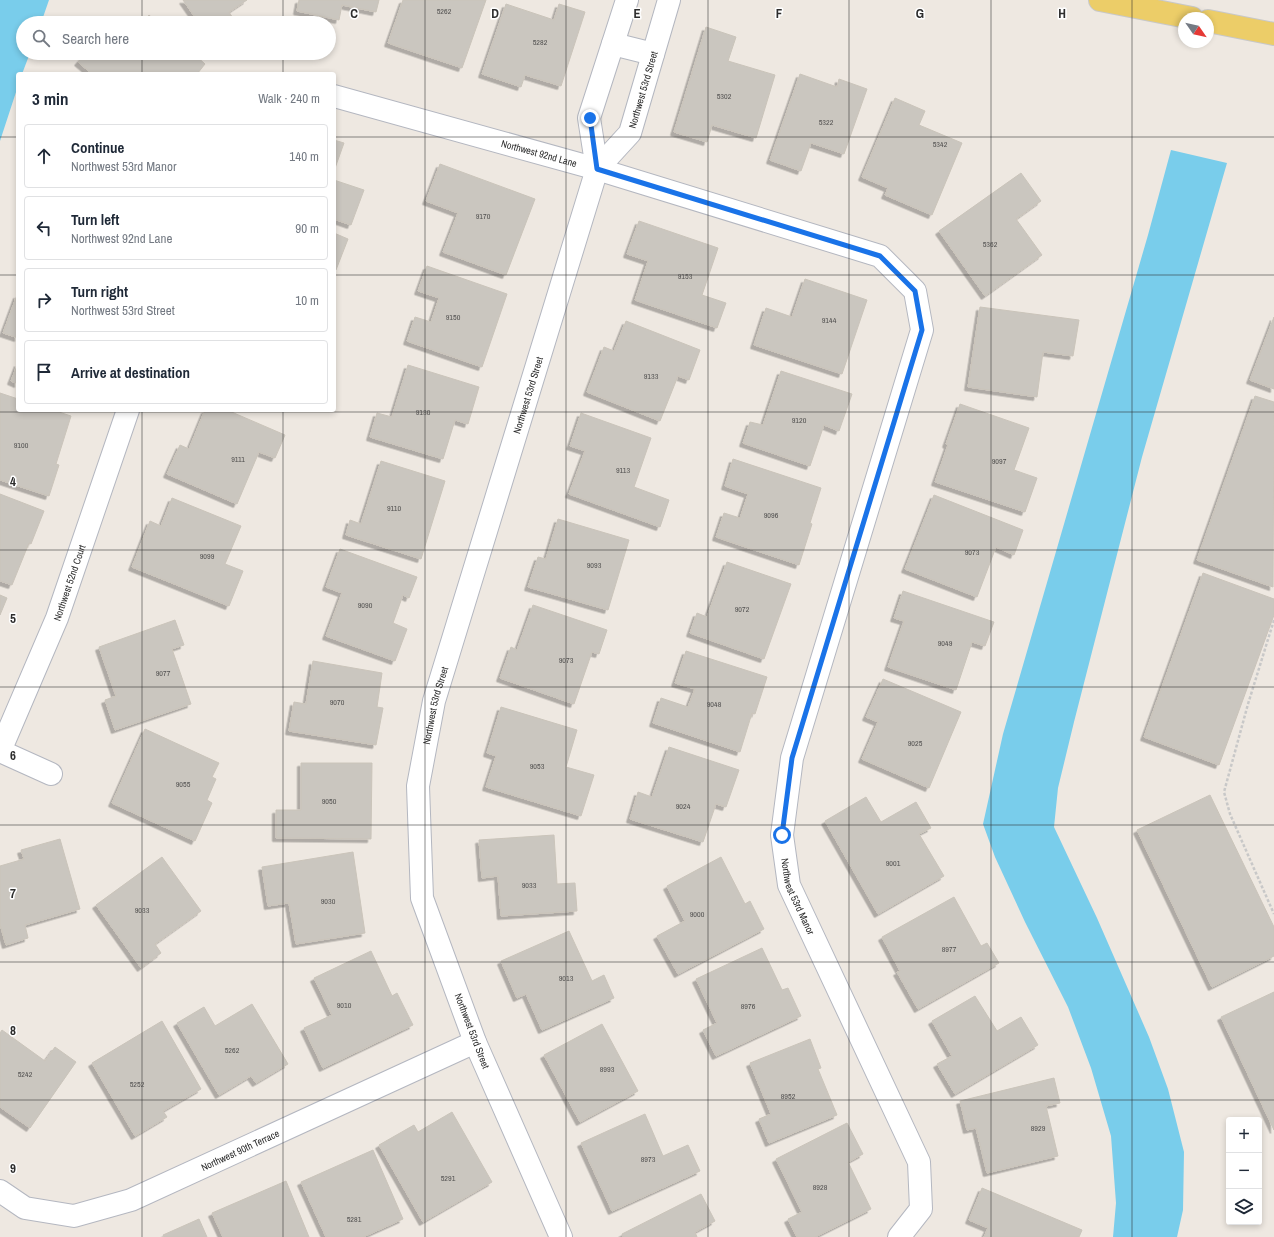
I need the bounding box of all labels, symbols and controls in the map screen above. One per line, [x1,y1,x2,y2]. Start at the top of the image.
text: C [350,5,358,22]
text: D [491,5,499,22]
text: E [633,5,641,22]
text: F [776,5,783,22]
text: G [916,5,924,22]
text: H [1058,5,1066,22]
house number: 5262 [437,6,452,16]
north arrow [1178,12,1214,48]
search box [16,16,336,60]
icon: search [30,27,52,49]
text: Search here [62,28,129,49]
house number: 5282 [533,37,548,47]
street label: Northwest 53rd Street [625,49,660,130]
text: 3 min [32,87,68,110]
text: Walk · 240 m [258,90,320,107]
house number: 5302 [717,91,732,101]
route end [581,109,599,127]
house number: 5322 [819,117,834,127]
street label: Northwest 92nd Lane [500,136,579,170]
text: Continue [71,137,124,158]
house number: 5342 [933,139,948,149]
icon: ahead [33,145,55,167]
text: 140 m [289,148,319,165]
text: Northwest 53rd Manor [71,158,176,175]
text: Turn left [71,209,119,230]
house number: 9170 [476,211,491,221]
icon: left [33,217,55,239]
text: 90 m [295,220,319,237]
text: Northwest 92nd Lane [71,230,172,247]
house number: 5362 [983,239,998,249]
house number: 9153 [678,271,693,281]
text: Turn right [71,281,128,302]
icon: right [33,289,55,311]
text: 10 m [295,292,319,309]
text: Northwest 53rd Street [71,302,175,319]
house number: 9150 [446,312,461,322]
house number: 9144 [822,315,837,325]
street label: Northwest 53rd Street [510,354,546,435]
icon: arrive [33,361,55,383]
text: Arrive at destination [71,362,190,383]
house number: 9133 [644,371,659,381]
house number: 9130 [416,407,431,417]
house number: 9120 [792,415,807,425]
house number: 9100 [14,440,29,450]
house number: 9111 [231,454,245,464]
house number: 9097 [992,456,1007,466]
house number: 9113 [616,465,630,475]
text: 4 [10,473,16,490]
house number: 9110 [387,503,401,513]
house number: 9096 [764,510,779,520]
street label: Northwest 52nd Court [50,542,88,623]
house number: 9073 [965,547,980,557]
house number: 9099 [200,551,215,561]
house number: 9093 [587,560,602,570]
house number: 9090 [358,600,373,610]
house number: 9072 [735,604,750,614]
text: 5 [10,610,16,627]
house number: 9049 [938,638,953,648]
house number: 9073 [559,655,574,665]
street label: Northwest 53rd Street [419,664,451,745]
house number: 9077 [156,668,171,678]
house number: 9070 [330,697,345,707]
house number: 9048 [707,699,722,709]
house number: 9025 [908,738,923,748]
text: 6 [10,747,16,764]
house number: 9053 [530,761,545,771]
house number: 9055 [176,779,191,789]
house number: 9050 [322,796,337,806]
house number: 9024 [676,801,691,811]
route start [773,826,791,844]
street label: Northwest 53rd Manor [779,857,818,937]
house number: 9001 [886,858,901,868]
house number: 9033 [522,880,537,890]
text: 7 [10,885,16,902]
house number: 9030 [321,896,336,906]
house number: 9033 [135,905,150,915]
house number: 9000 [690,909,705,919]
house number: 8977 [942,944,957,954]
house number: 9013 [559,973,574,983]
street label: Northwest 53rd Street [452,991,493,1071]
house number: 9010 [337,1000,352,1010]
house number: 8976 [741,1001,756,1011]
text: 8 [10,1022,16,1039]
house number: 5262 [225,1045,240,1055]
house number: 8993 [600,1064,615,1074]
house number: 5242 [18,1069,33,1079]
house number: 5252 [130,1079,145,1089]
house number: 8952 [781,1091,796,1101]
map controls [1226,1117,1262,1225]
button: + [1226,1117,1262,1153]
house number: 8929 [1031,1123,1046,1133]
street label: Northwest 90th Terrace [199,1126,282,1174]
button: − [1226,1153,1262,1189]
house number: 8973 [641,1154,656,1164]
text: 9 [10,1160,16,1177]
house number: 5291 [441,1173,456,1183]
house number: 8928 [813,1182,828,1192]
button: layers [1226,1189,1262,1225]
house number: 5281 [347,1214,362,1224]

